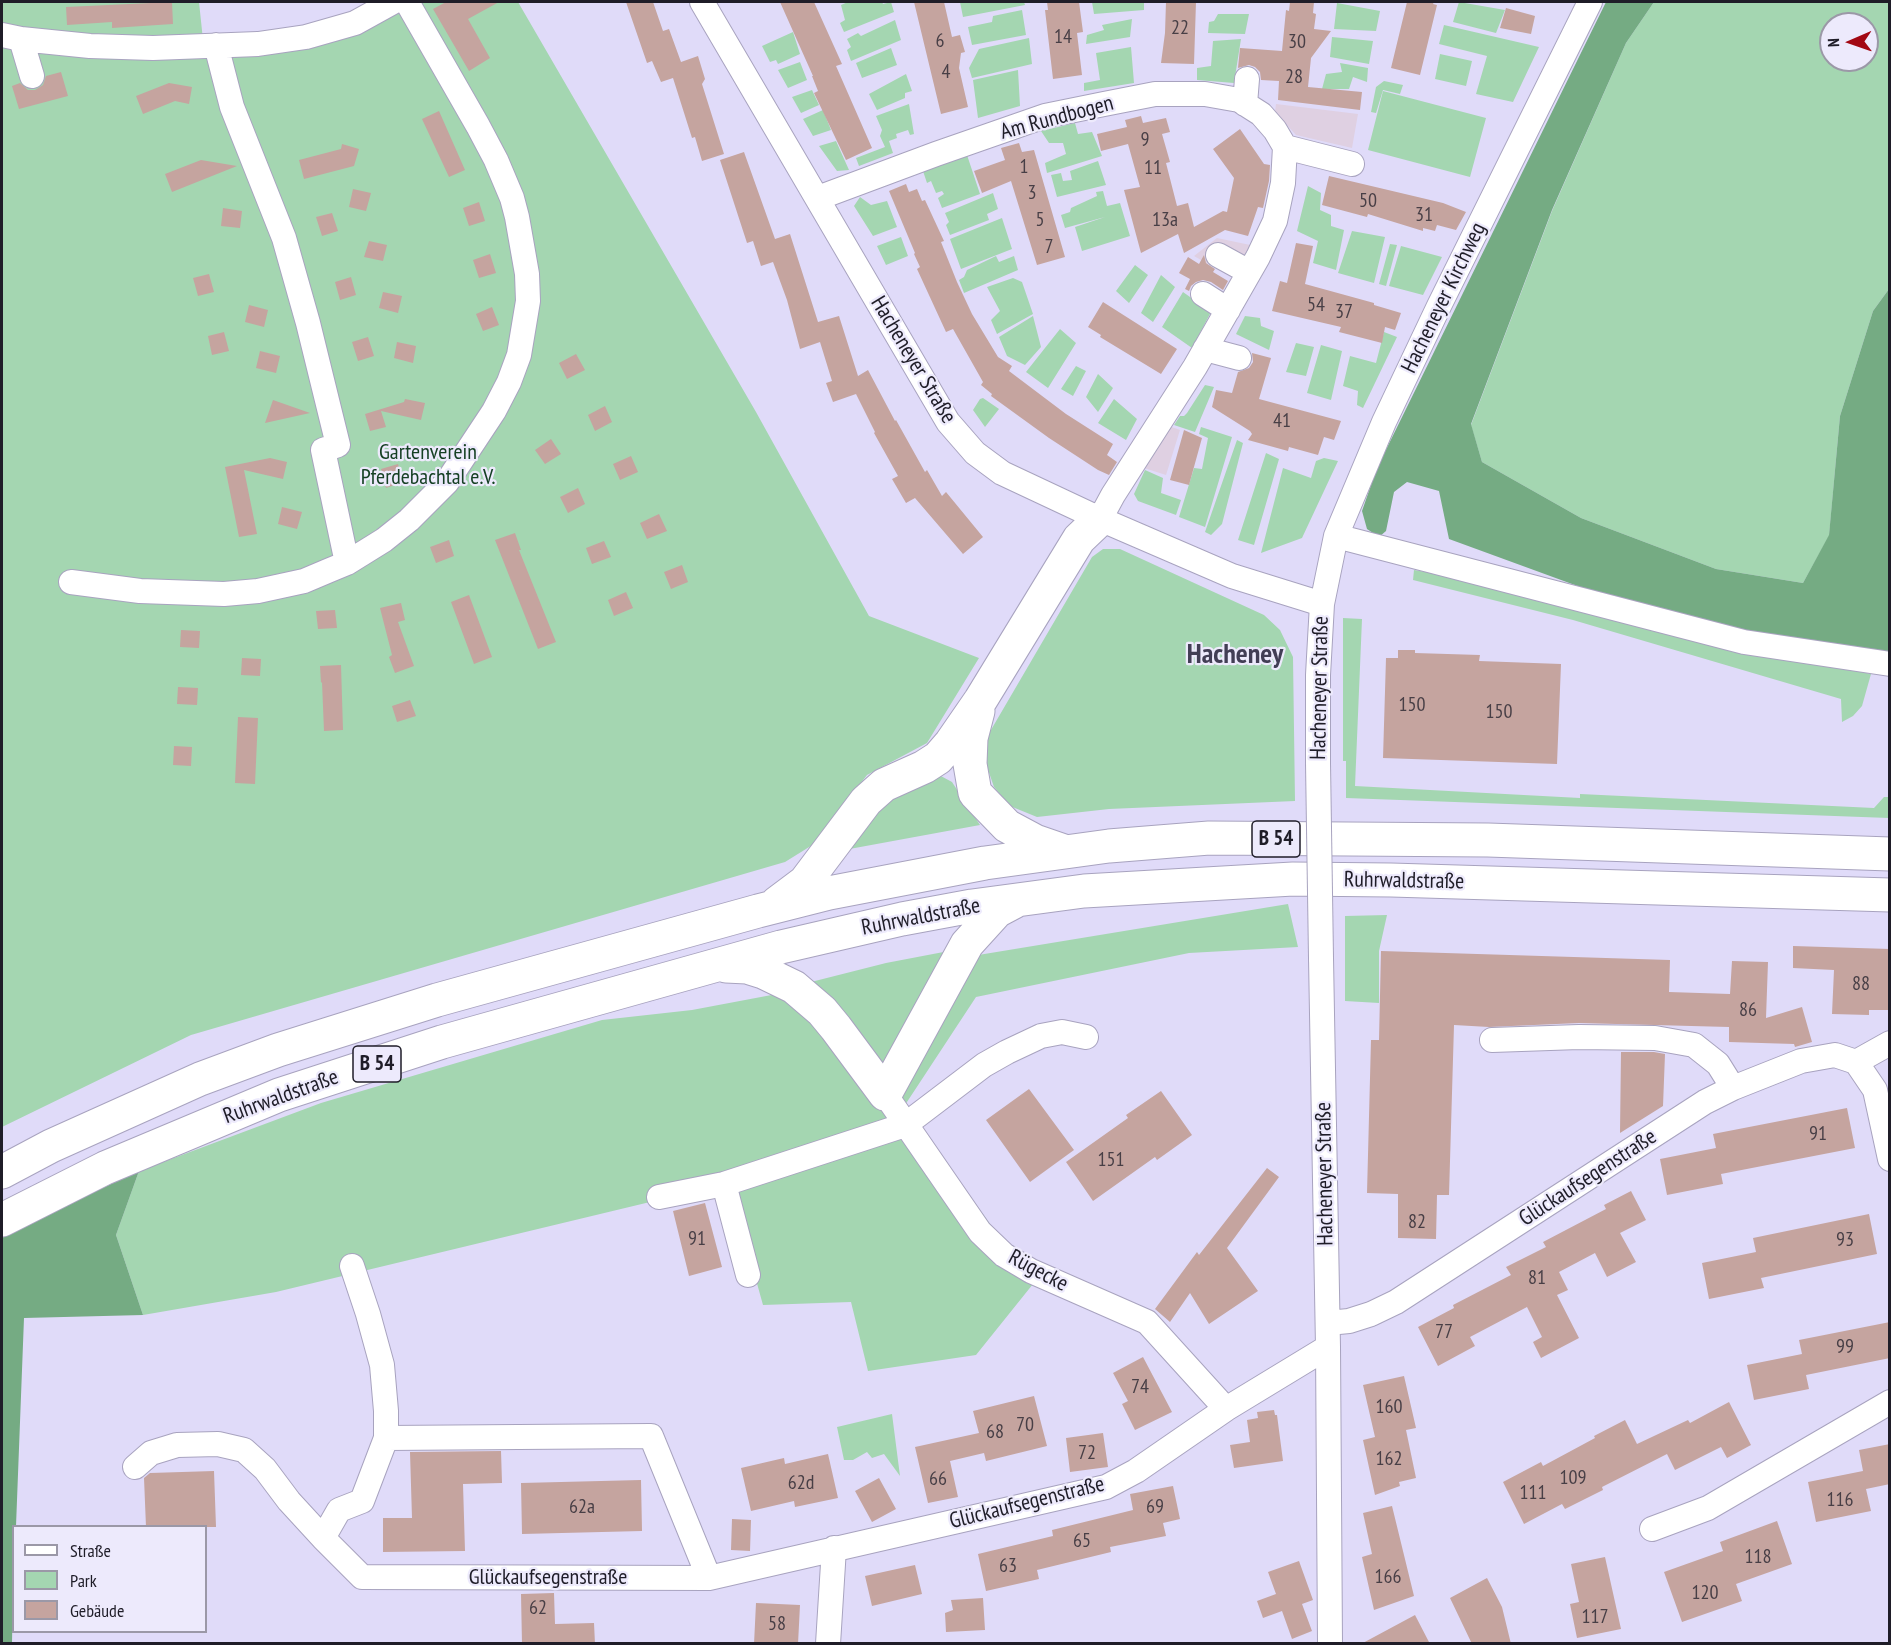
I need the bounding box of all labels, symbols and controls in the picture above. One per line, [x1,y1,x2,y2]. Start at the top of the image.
north arrow [1819,12,1879,72]
house number: 22 [1171,16,1189,40]
house number: 14 [1054,25,1072,49]
house number: 6 [936,29,944,53]
house number: 30 [1288,30,1306,54]
text: N [1823,38,1843,47]
house number: 4 [942,60,950,84]
house number: 28 [1285,65,1303,89]
street label: Am Rundbogen [998,90,1116,146]
house number: 9 [1141,128,1149,152]
house number: 1 [1020,155,1028,179]
house number: 11 [1144,156,1162,180]
house number: 3 [1028,181,1036,205]
house number: 50 [1359,189,1377,213]
house number: 31 [1415,203,1433,227]
house number: 5 [1036,208,1044,232]
house number: 13a [1152,208,1178,232]
street label: Hacheneyer Kirchweg [1396,219,1492,377]
house number: 7 [1045,235,1053,259]
street label: Hacheneyer Straße [865,292,961,428]
house number: 54 [1307,293,1325,317]
house number: 37 [1335,300,1353,324]
house number: 41 [1273,409,1291,433]
park label: Gartenverein Pferdebachtal e.V. [361,440,495,492]
street label: Hacheneyer Straße [1306,616,1334,760]
district label: Hacheney [1187,638,1283,672]
house number: 150 [1399,693,1425,717]
house number: 150 [1486,700,1512,724]
road number: B 54 [1252,821,1300,857]
street label: Ruhrwaldstraße [1344,867,1464,895]
street label: Ruhrwaldstraße [859,893,983,941]
house number: 88 [1852,972,1870,996]
house number: 86 [1739,998,1757,1022]
road number: B 54 [353,1046,401,1082]
street label: Ruhrwaldstraße [220,1064,342,1130]
street label: Hacheneyer Straße [1311,1102,1339,1246]
house number: 91 [1809,1122,1827,1146]
street label: Glückaufsegenstraße [1514,1124,1662,1232]
house number: 151 [1098,1148,1124,1172]
house number: 82 [1408,1210,1426,1234]
house number: 91 [688,1227,706,1251]
house number: 93 [1836,1228,1854,1252]
street label: Rügecke [1004,1244,1072,1298]
house number: 81 [1528,1266,1546,1290]
house number: 77 [1435,1320,1453,1344]
house number: 99 [1836,1335,1854,1359]
house number: 74 [1131,1375,1149,1399]
house number: 160 [1376,1395,1402,1419]
house number: 70 [1016,1413,1034,1437]
house number: 68 [986,1420,1004,1444]
house number: 72 [1078,1441,1096,1465]
house number: 162 [1376,1447,1402,1471]
house number: 109 [1560,1466,1586,1490]
house number: 66 [929,1467,947,1491]
house number: 62d [788,1471,814,1495]
street label: Glückaufsegenstraße [947,1471,1107,1535]
house number: 111 [1520,1481,1546,1505]
house number: 116 [1827,1488,1853,1512]
house number: 62a [569,1495,595,1519]
house number: 69 [1146,1495,1164,1519]
legend [12,1525,207,1633]
house number: 65 [1073,1529,1091,1553]
text: Straße [70,1539,111,1562]
house number: 118 [1745,1545,1771,1569]
house number: 63 [999,1554,1017,1578]
street label: Glückaufsegenstraße [469,1565,627,1591]
house number: 166 [1375,1565,1401,1589]
text: Park [70,1569,97,1592]
house number: 120 [1692,1581,1718,1605]
house number: 62 [529,1596,547,1620]
text: Gebäude [70,1599,124,1622]
house number: 117 [1582,1605,1608,1629]
house number: 58 [768,1612,786,1636]

